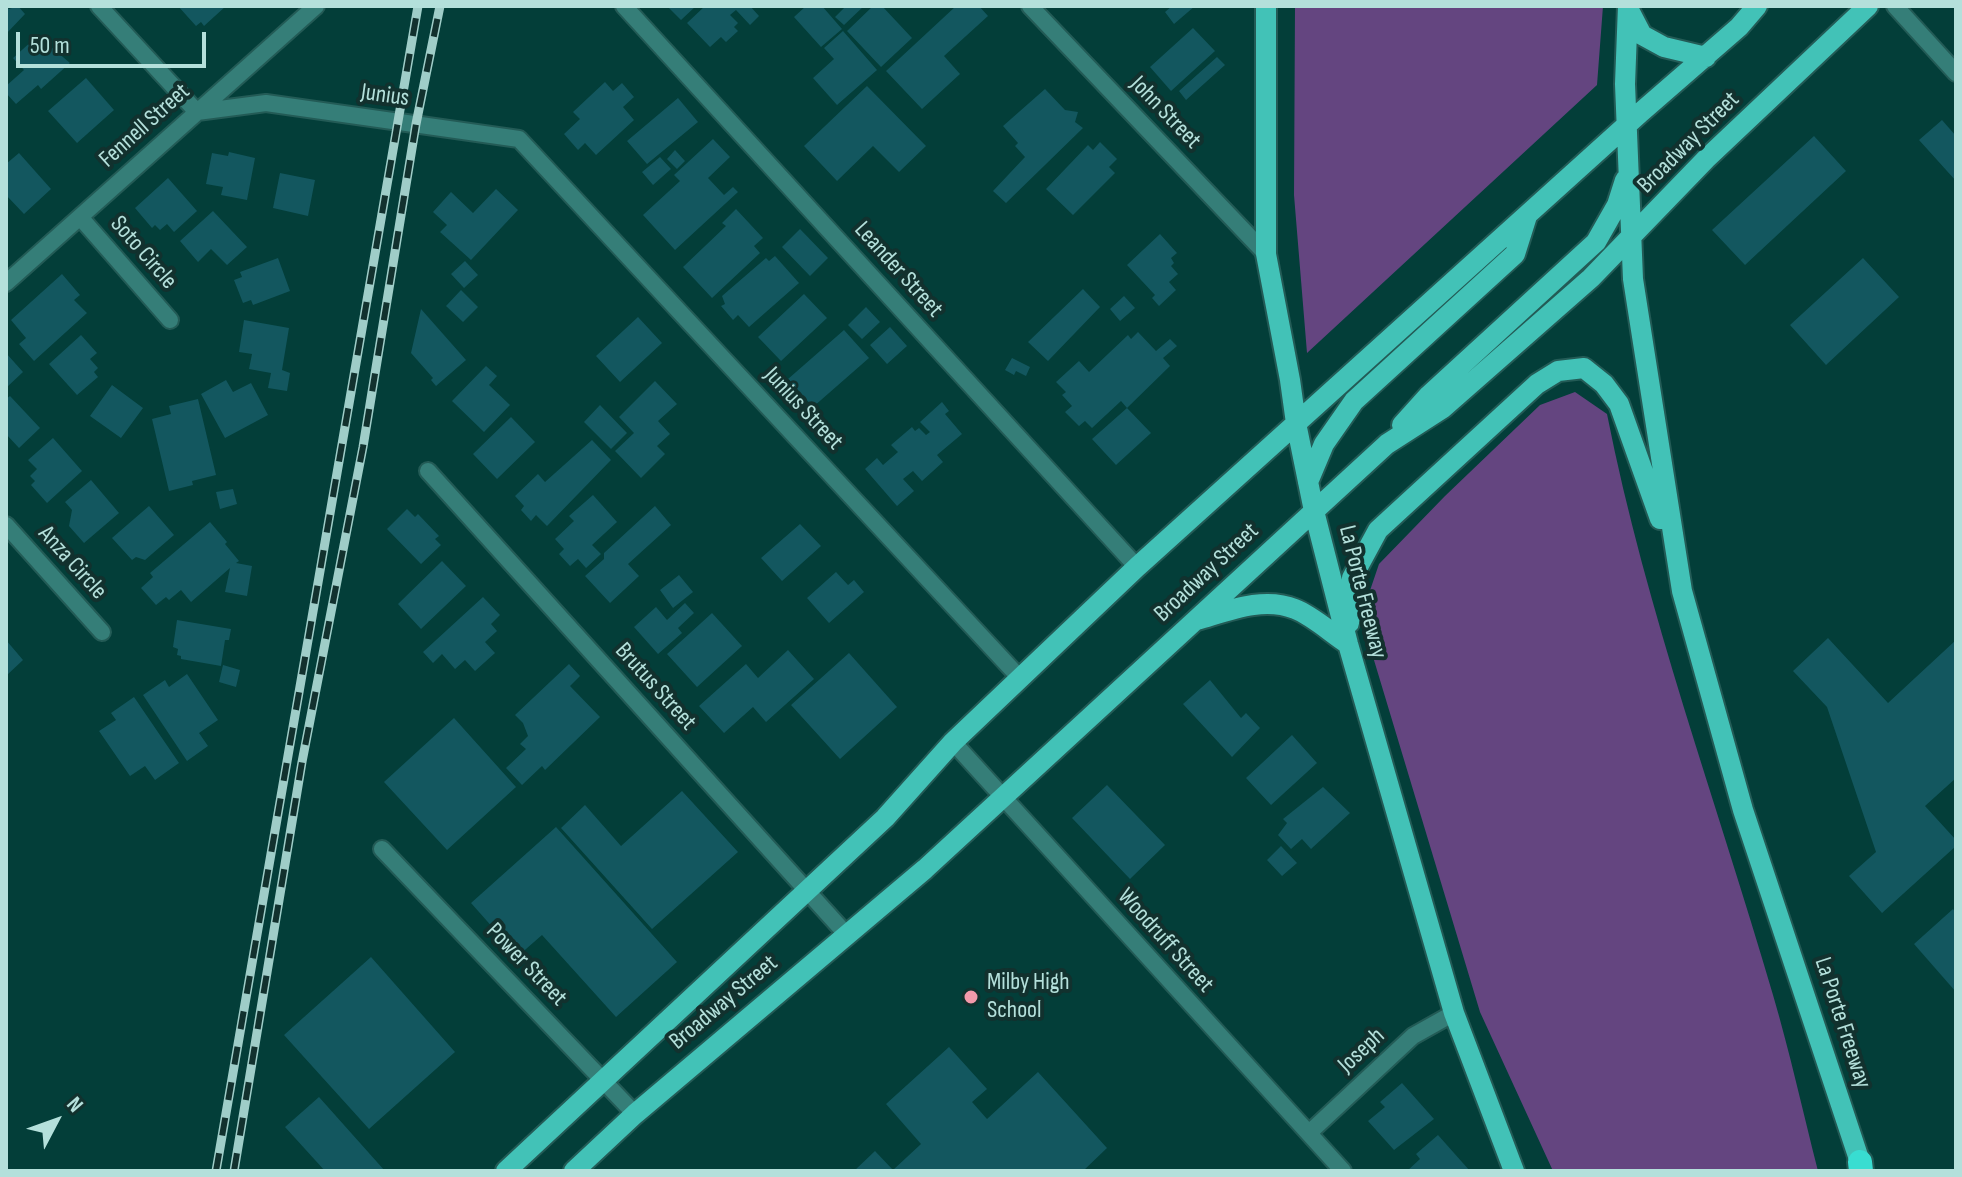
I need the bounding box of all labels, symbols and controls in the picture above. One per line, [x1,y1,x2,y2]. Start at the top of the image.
scale bar [20,16,210,66]
text: 50 m [30,31,70,60]
street label: John Street [1123,71,1207,155]
street label: Fennell Street [94,78,196,174]
street label: Junius [359,78,411,114]
street label: Broadway Street [1632,86,1746,200]
street label: Soto Circle [103,211,183,295]
street label: Leander Street [848,216,948,324]
street label: Junius Street [757,362,849,456]
street label: Broadway Street [1149,517,1265,629]
street label: Anza Circle [32,520,112,606]
street label: La Porte Freeway [1332,522,1392,662]
street label: Brutus Street [608,637,702,737]
street label: Woodruff Street [1111,883,1219,999]
street label: Power Street [479,917,573,1013]
street label: Broadway Street [664,949,784,1057]
street label: La Porte Freeway [1807,954,1877,1092]
place label: Milby High School [987,969,1070,1025]
marker: Milby High School [962,988,980,1006]
street label: Joseph [1333,1022,1391,1080]
north arrow [16,1081,96,1161]
text: N [60,1092,89,1118]

